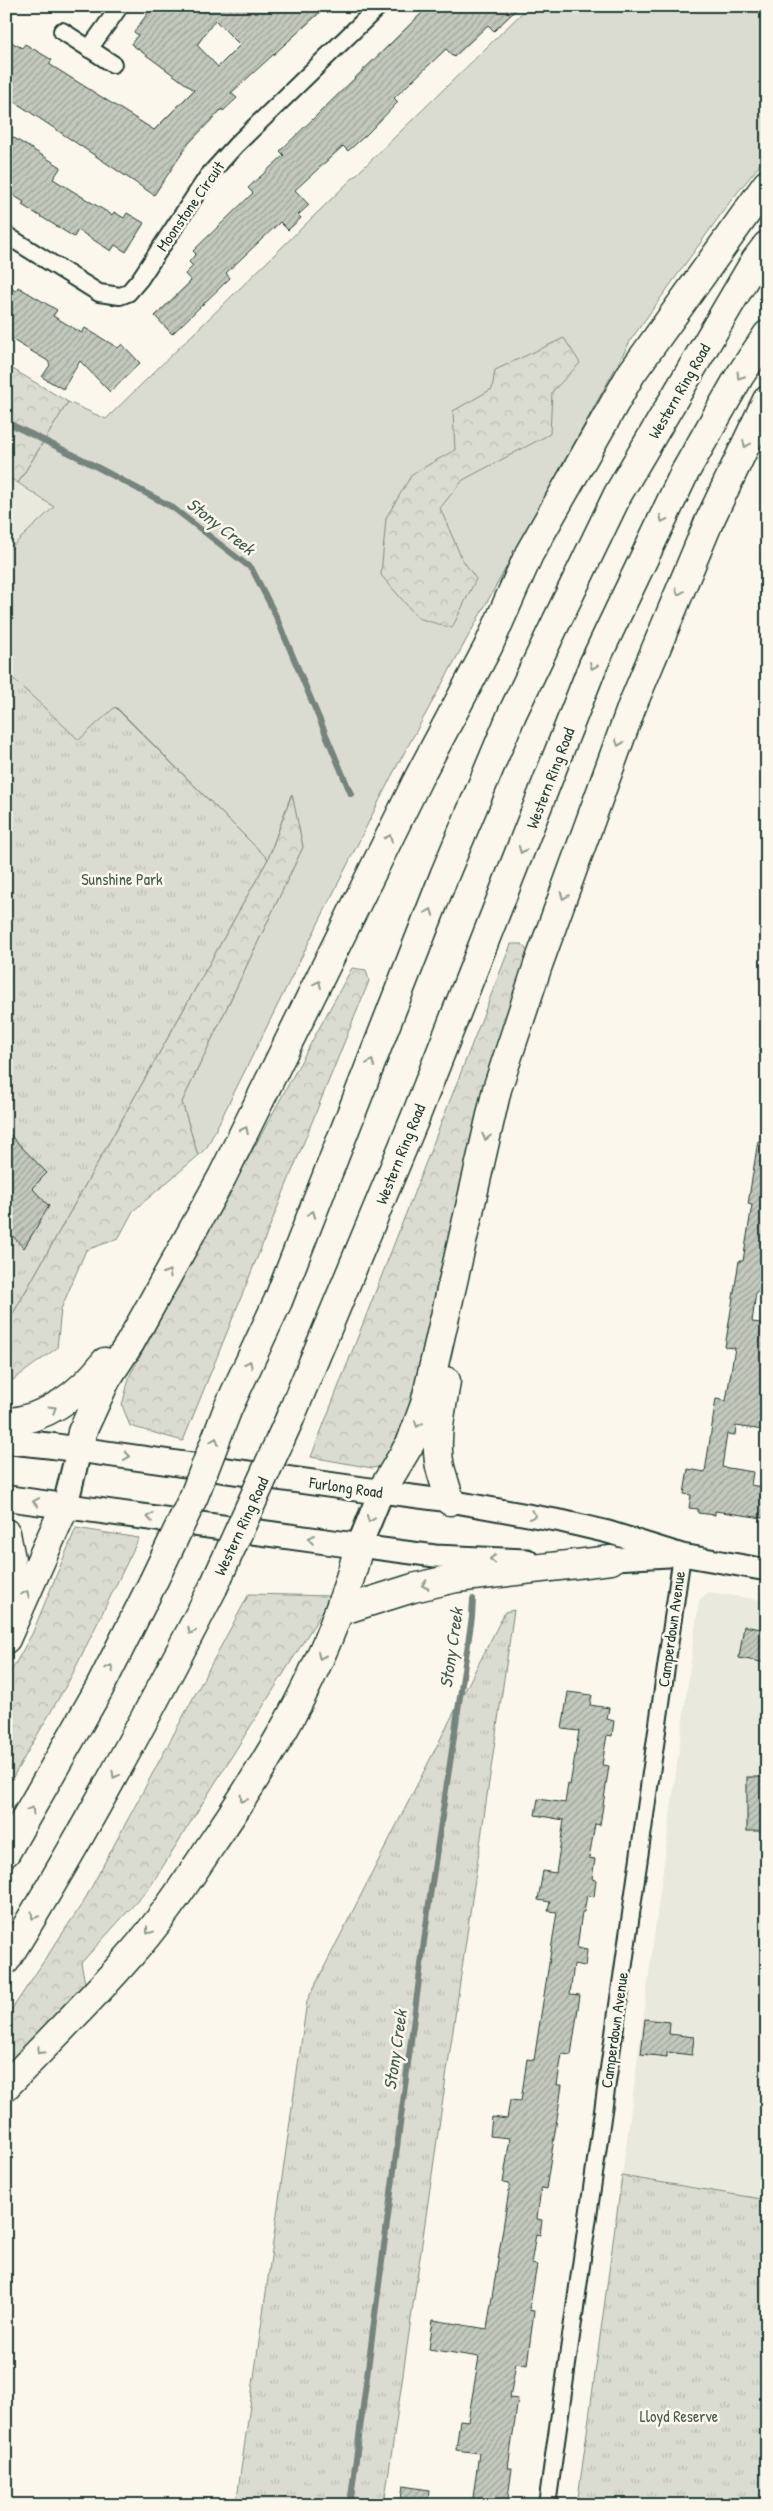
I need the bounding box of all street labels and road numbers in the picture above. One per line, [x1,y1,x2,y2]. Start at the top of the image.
street label: Moonstone Circuit [151,156,229,255]
street label: Western Ring Road [643,339,715,443]
street label: Western Ring Road [521,724,579,832]
street label: Western Ring Road [370,1101,430,1207]
street label: Furlong Road [307,1471,384,1503]
street label: Western Ring Road [209,1473,273,1579]
street label: Camperdown Avenue [652,1569,690,1688]
street label: Camperdown Avenue [595,1970,633,2089]

